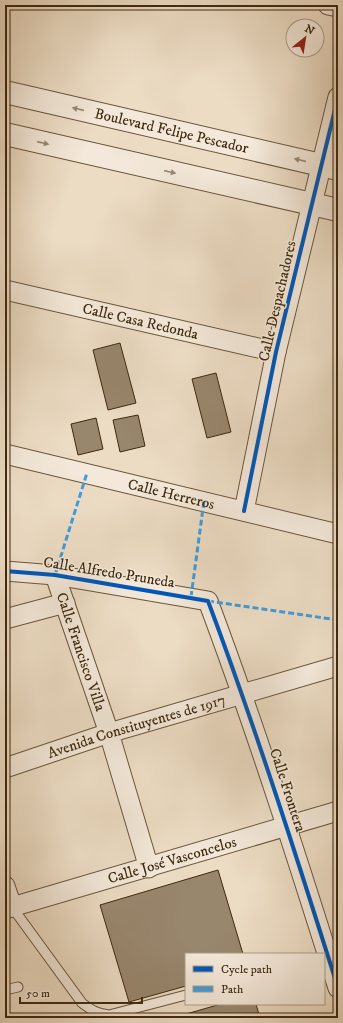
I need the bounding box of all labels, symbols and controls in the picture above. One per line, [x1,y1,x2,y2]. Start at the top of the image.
north arrow [285,18,325,58]
text: N [302,22,317,39]
street label: Boulevard Felipe Pescador [93,104,251,158]
one-way arrow [72,105,84,111]
one-way arrow [37,140,49,146]
one-way arrow [294,157,306,163]
one-way arrow [164,169,176,175]
street label: Calle Despachadores [254,239,301,363]
street label: Calle Casa Redonda [81,299,201,344]
street label: Calle Herreros [126,475,216,514]
street label: Calle Alfredo Pruneda [42,553,177,592]
street label: Calle Francisco Villa [52,590,110,714]
street label: Avenida Constituyentes de 1917 [45,690,228,763]
street label: Calle Frontera [265,746,310,835]
street label: Calle José Vasconcelos [105,832,239,888]
legend [185,953,325,1005]
text: Cycle path [221,962,273,977]
scale bar [20,979,142,1005]
text: Path [221,982,244,997]
text: 50 m [26,986,50,1001]

